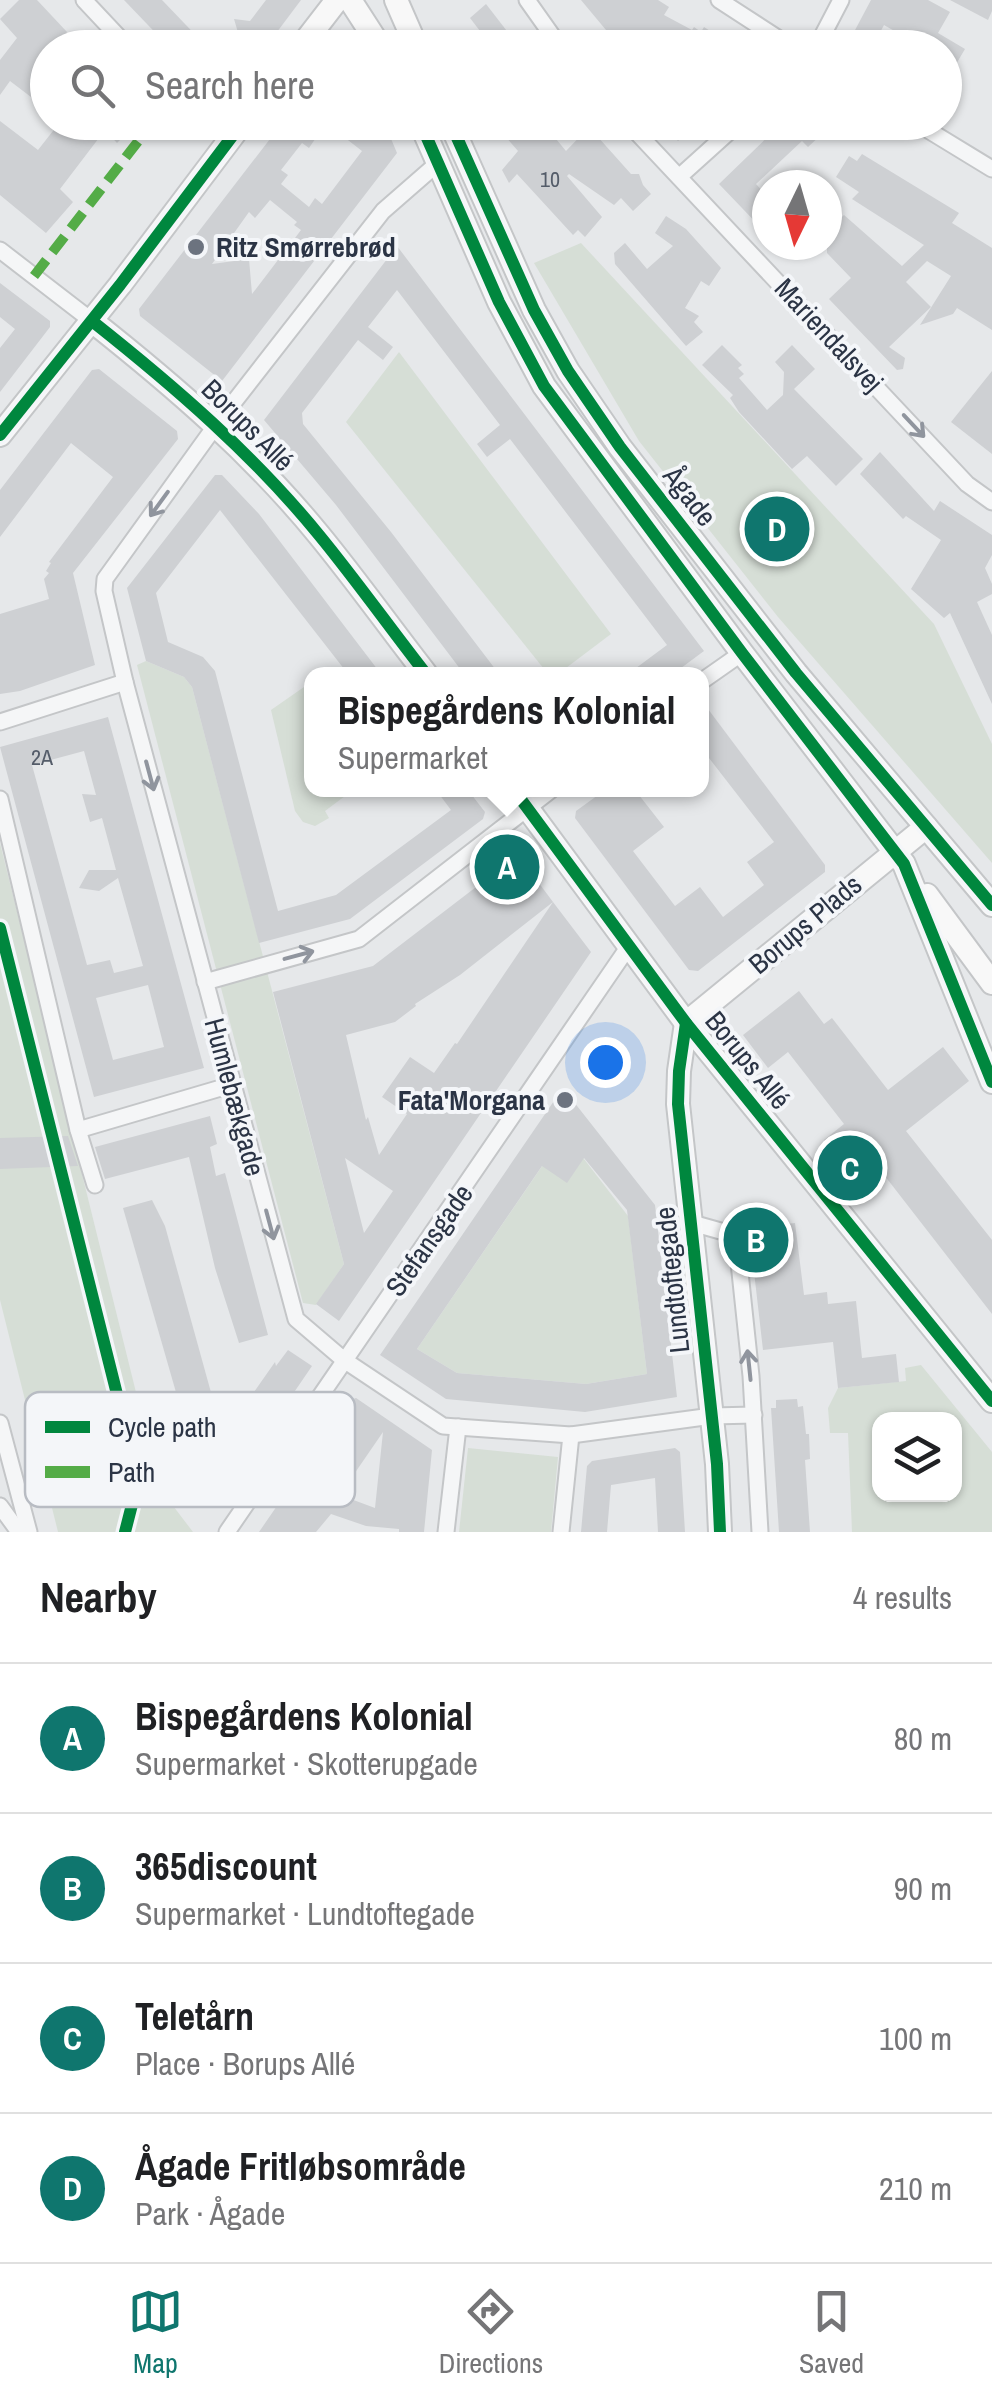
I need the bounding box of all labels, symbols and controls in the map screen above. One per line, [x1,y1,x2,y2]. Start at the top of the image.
search box [30,30,962,140]
icon: search [65,58,120,113]
text: Search here [145,60,315,111]
house number: 10 [540,164,560,194]
north arrow [752,170,842,260]
place label: Ritz Smørrebrød [216,228,396,266]
marker: Ritz Smørrebrød [185,236,207,258]
street label: Mariendalsvej [766,270,892,400]
street label: Borups Allé [193,370,303,480]
one-way arrow [903,413,926,438]
street label: Ågade [654,457,725,534]
one-way arrow [149,490,170,517]
pin: D [744,492,810,566]
popup [304,667,709,797]
text: Bispegårdens Kolonial [338,685,675,736]
text: Supermarket [338,736,488,779]
house number: 2A [31,742,54,772]
one-way arrow [142,760,161,791]
pin: A [474,830,540,904]
street label: Borups Plads [740,866,870,982]
one-way arrow [283,945,314,964]
street label: Borups Allé [697,1003,799,1117]
street label: Humlebækgade [196,1014,274,1180]
your location [580,1037,631,1088]
place label: Fata'Morgana [398,1081,545,1119]
marker: Fata'Morgana [554,1089,576,1111]
pin: C [818,1130,882,1206]
street label: Stefansgade [376,1176,482,1304]
pin: B [724,1202,788,1278]
street label: Lundtoftegade [645,1205,699,1355]
one-way arrow [261,1209,280,1241]
one-way arrow [740,1349,759,1381]
legend [25,1392,355,1507]
text: Cycle path [108,1408,216,1446]
map controls [872,1412,962,1502]
button: layers [872,1412,962,1502]
text: Path [108,1453,155,1491]
text: Nearby [40,1569,157,1625]
text: 4 results [853,1576,952,1619]
text: Bispegårdens Kolonial [135,1691,473,1742]
text: A [63,1717,82,1760]
text: 80 m [894,1717,952,1760]
text: Supermarket · Skotterupgade [135,1742,478,1785]
text: 365discount [135,1841,317,1892]
text: B [63,1867,82,1910]
text: 90 m [894,1867,952,1910]
text: Supermarket · Lundtoftegade [135,1892,475,1935]
text: Teletårn [135,1991,254,2042]
text: C [63,2017,82,2060]
text: 100 m [879,2017,952,2060]
text: Place · Borups Allé [135,2042,355,2085]
text: Ågade Fritløbsområde [135,2141,466,2192]
text: D [63,2167,82,2210]
text: 210 m [879,2167,952,2210]
text: Park · Ågade [135,2192,285,2235]
tab: Map [128,2284,183,2382]
tab: Directions [439,2284,543,2382]
tab: Saved [799,2284,864,2382]

